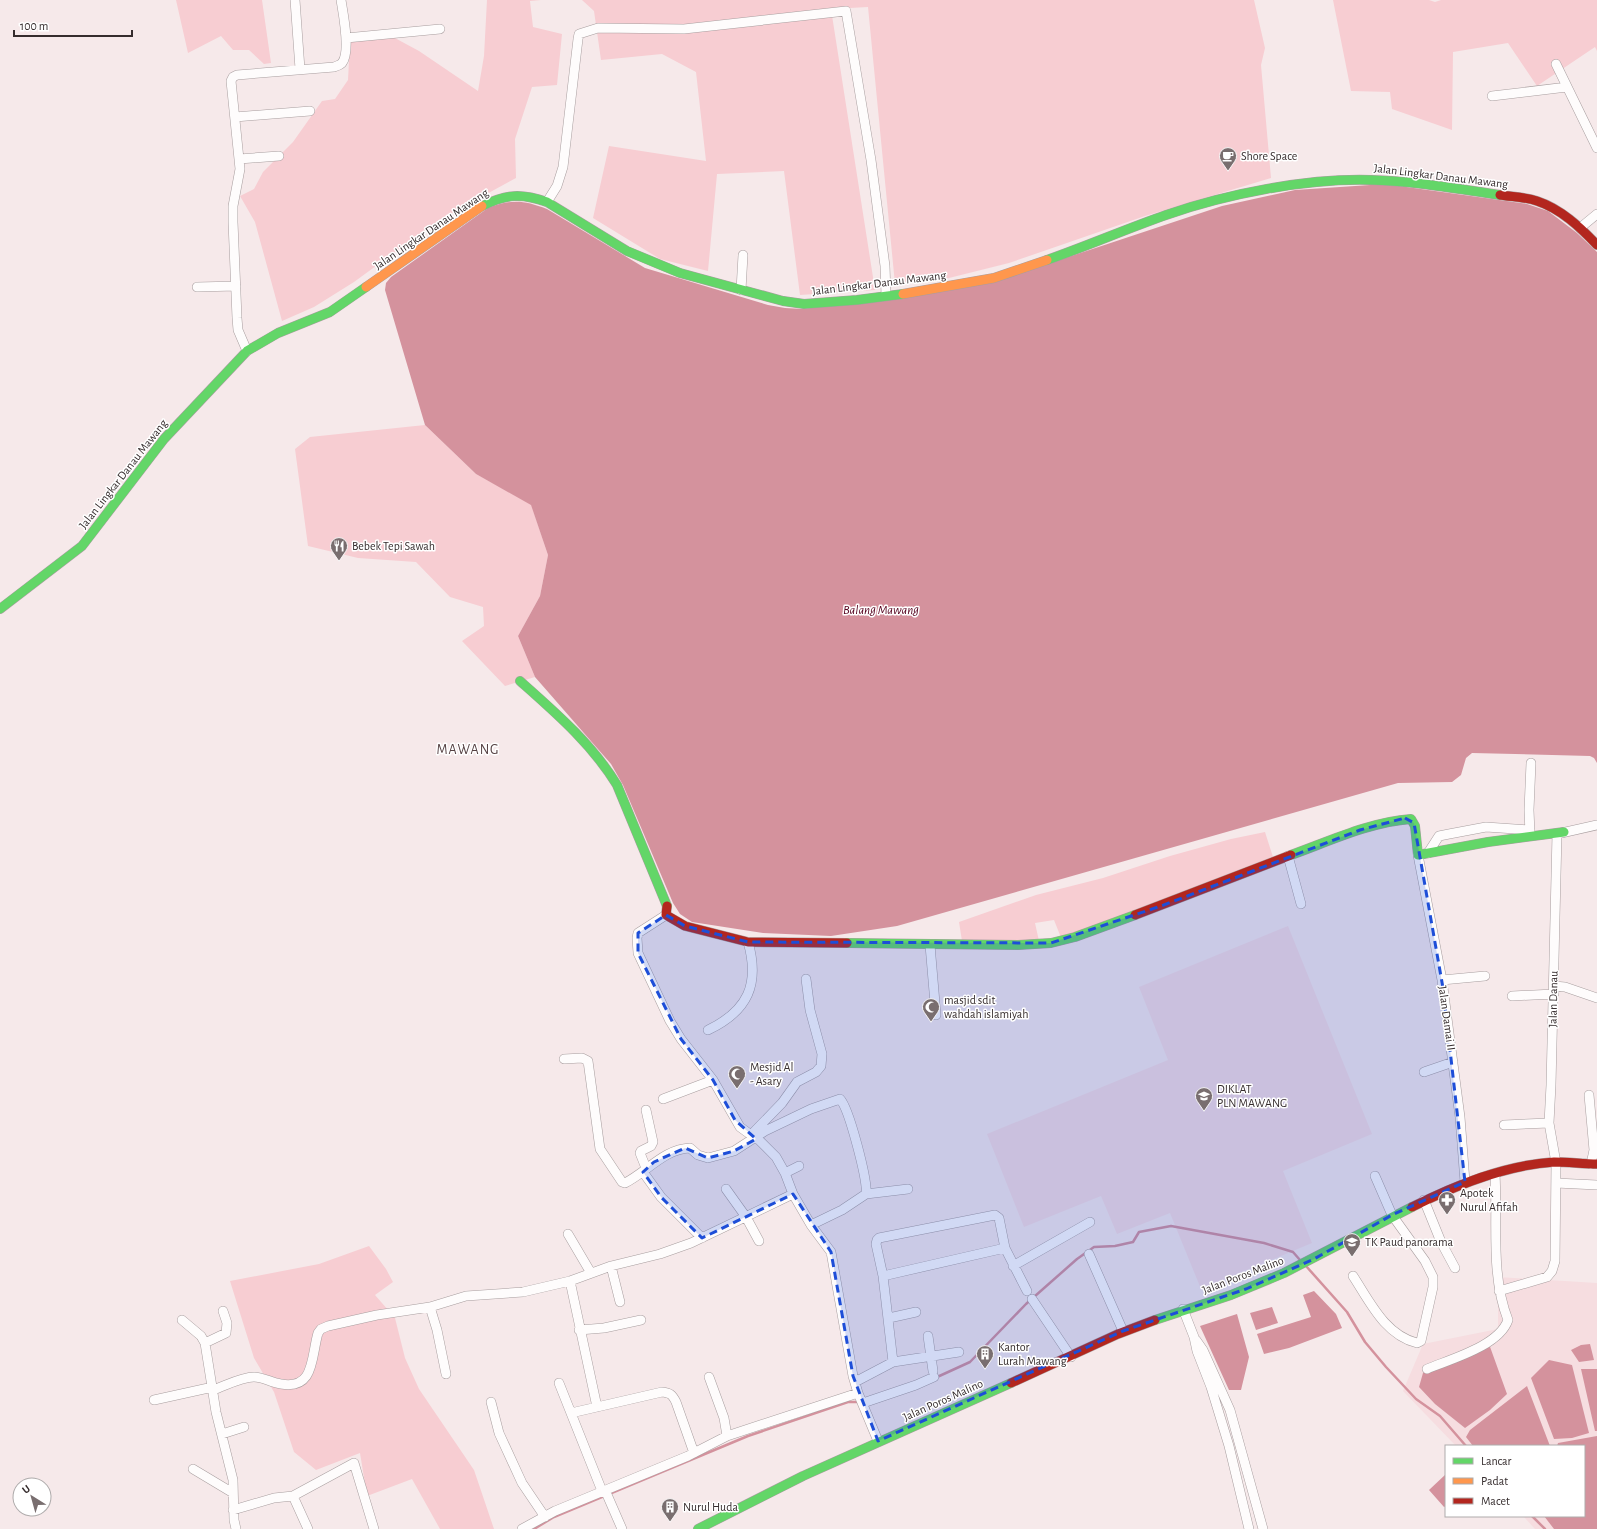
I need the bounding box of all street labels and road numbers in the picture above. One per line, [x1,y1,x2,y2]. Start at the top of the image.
street label: Jalan Lingkar Danau Mawang [1373,162,1509,190]
street label: Jalan Lingkar Danau Mawang [372,186,490,272]
street label: Jalan Lingkar Danau Mawang [811,269,947,297]
street label: Jalan Lingkar Danau Mawang [77,417,169,531]
street label: Jalan Danau [1547,971,1559,1027]
street label: Jalan Damai II [1437,985,1457,1051]
street label: Jalan Poros Malino [1201,1254,1285,1296]
street label: Jalan Poros Malino [901,1377,985,1423]

